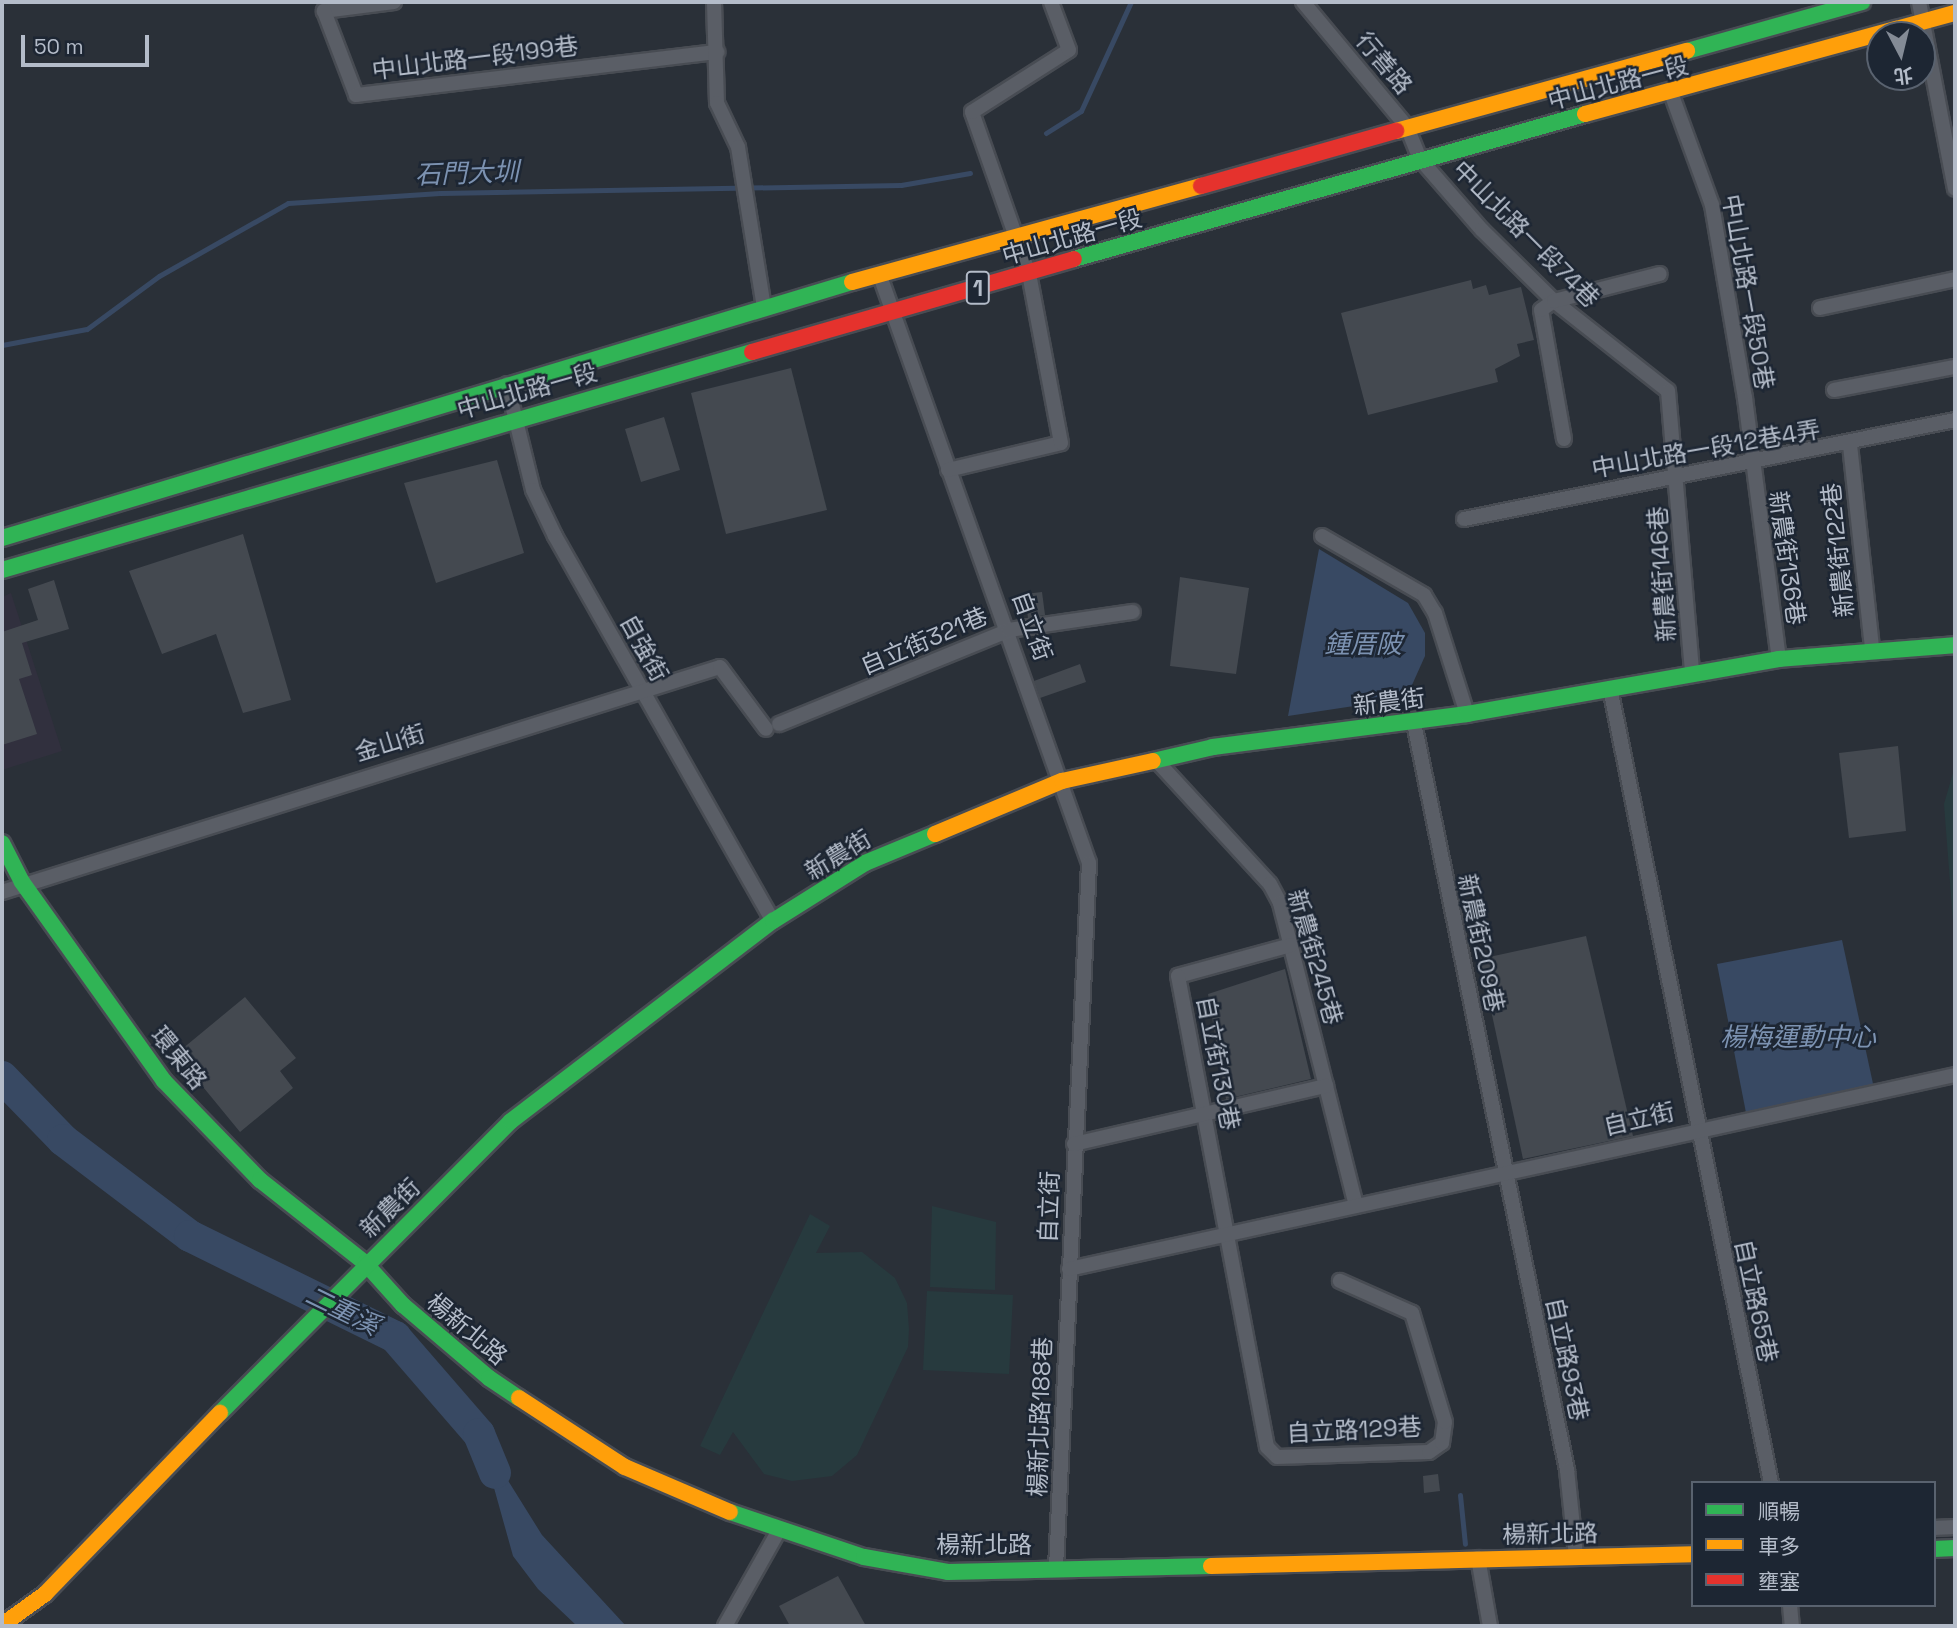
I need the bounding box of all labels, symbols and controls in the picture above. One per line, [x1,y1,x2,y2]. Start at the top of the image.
scale bar [24,21,152,65]
north arrow [1866,21,1936,91]
street label: 行善路 [1350,26,1418,100]
street label: 中山北路一段199巷 [370,31,580,85]
text: 50 m [34,33,84,60]
street label: 中山北路一段 [1545,50,1691,116]
text: 北 [1892,62,1914,89]
street label: 中山北路一段74巷 [1447,155,1605,313]
water label: 石門大圳 [414,157,520,191]
street label: 中山北路一段50巷 [1717,192,1779,392]
street label: 中山北路一段 [999,203,1145,271]
road number: 1 [966,268,990,308]
street label: 中山北路一段 [454,357,600,425]
street label: 中山北路一段12巷4弄 [1590,415,1822,483]
street label: 新農街122巷 [1817,481,1859,619]
street label: 新農街136巷 [1763,489,1811,627]
street label: 新農街146巷 [1643,505,1681,643]
street label: 自立街 [1006,587,1058,665]
street label: 自立街321巷 [856,601,992,681]
street label: 自強街 [614,610,674,686]
water label: 鍾厝陂 [1324,629,1402,661]
street label: 新農街 [1352,683,1426,721]
street label: 金山街 [351,719,429,767]
street label: 新農街 [800,824,876,886]
street label: 新農街209巷 [1452,871,1510,1015]
street label: 新農街245巷 [1282,886,1348,1028]
street label: 自立街130巷 [1191,994,1245,1132]
street label: 環東路 [145,1021,213,1095]
water label: 楊梅運動中心 [1720,1022,1876,1054]
street label: 自立街 [1601,1097,1677,1141]
street label: 自立街 [1033,1171,1065,1243]
street label: 新農街 [354,1173,426,1243]
street label: 自立路65巷 [1729,1237,1783,1365]
water label: 二重溪 [300,1280,384,1342]
street label: 楊新北路 [421,1287,513,1371]
street label: 自立路93巷 [1540,1295,1594,1423]
street label: 楊新北路188巷 [1023,1337,1057,1497]
street label: 自立路129巷 [1286,1412,1422,1448]
legend [1691,1481,1936,1607]
text: 順暢 [1758,1498,1800,1525]
street label: 楊新北路 [1502,1519,1598,1549]
street label: 楊新北路 [936,1531,1032,1559]
text: 車多 [1758,1533,1800,1560]
text: 壅塞 [1758,1568,1800,1595]

